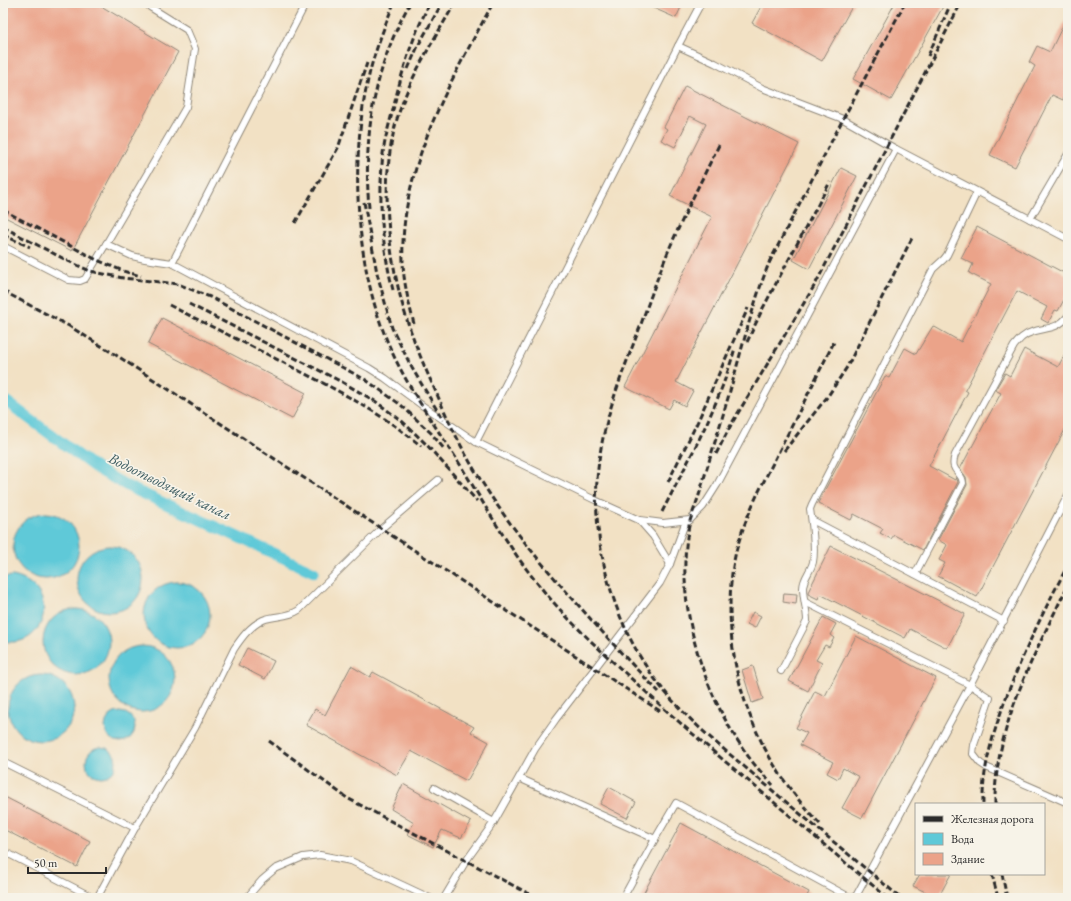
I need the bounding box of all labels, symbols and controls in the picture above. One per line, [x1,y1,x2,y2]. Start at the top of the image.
water label: Водоотводящий канал [105,448,234,524]
legend [915,803,1045,875]
text: Железная дорога [950,811,1034,827]
text: Вода [951,831,974,847]
scale bar [28,849,106,875]
text: Здание [951,851,985,867]
text: 50 m [34,855,58,871]

